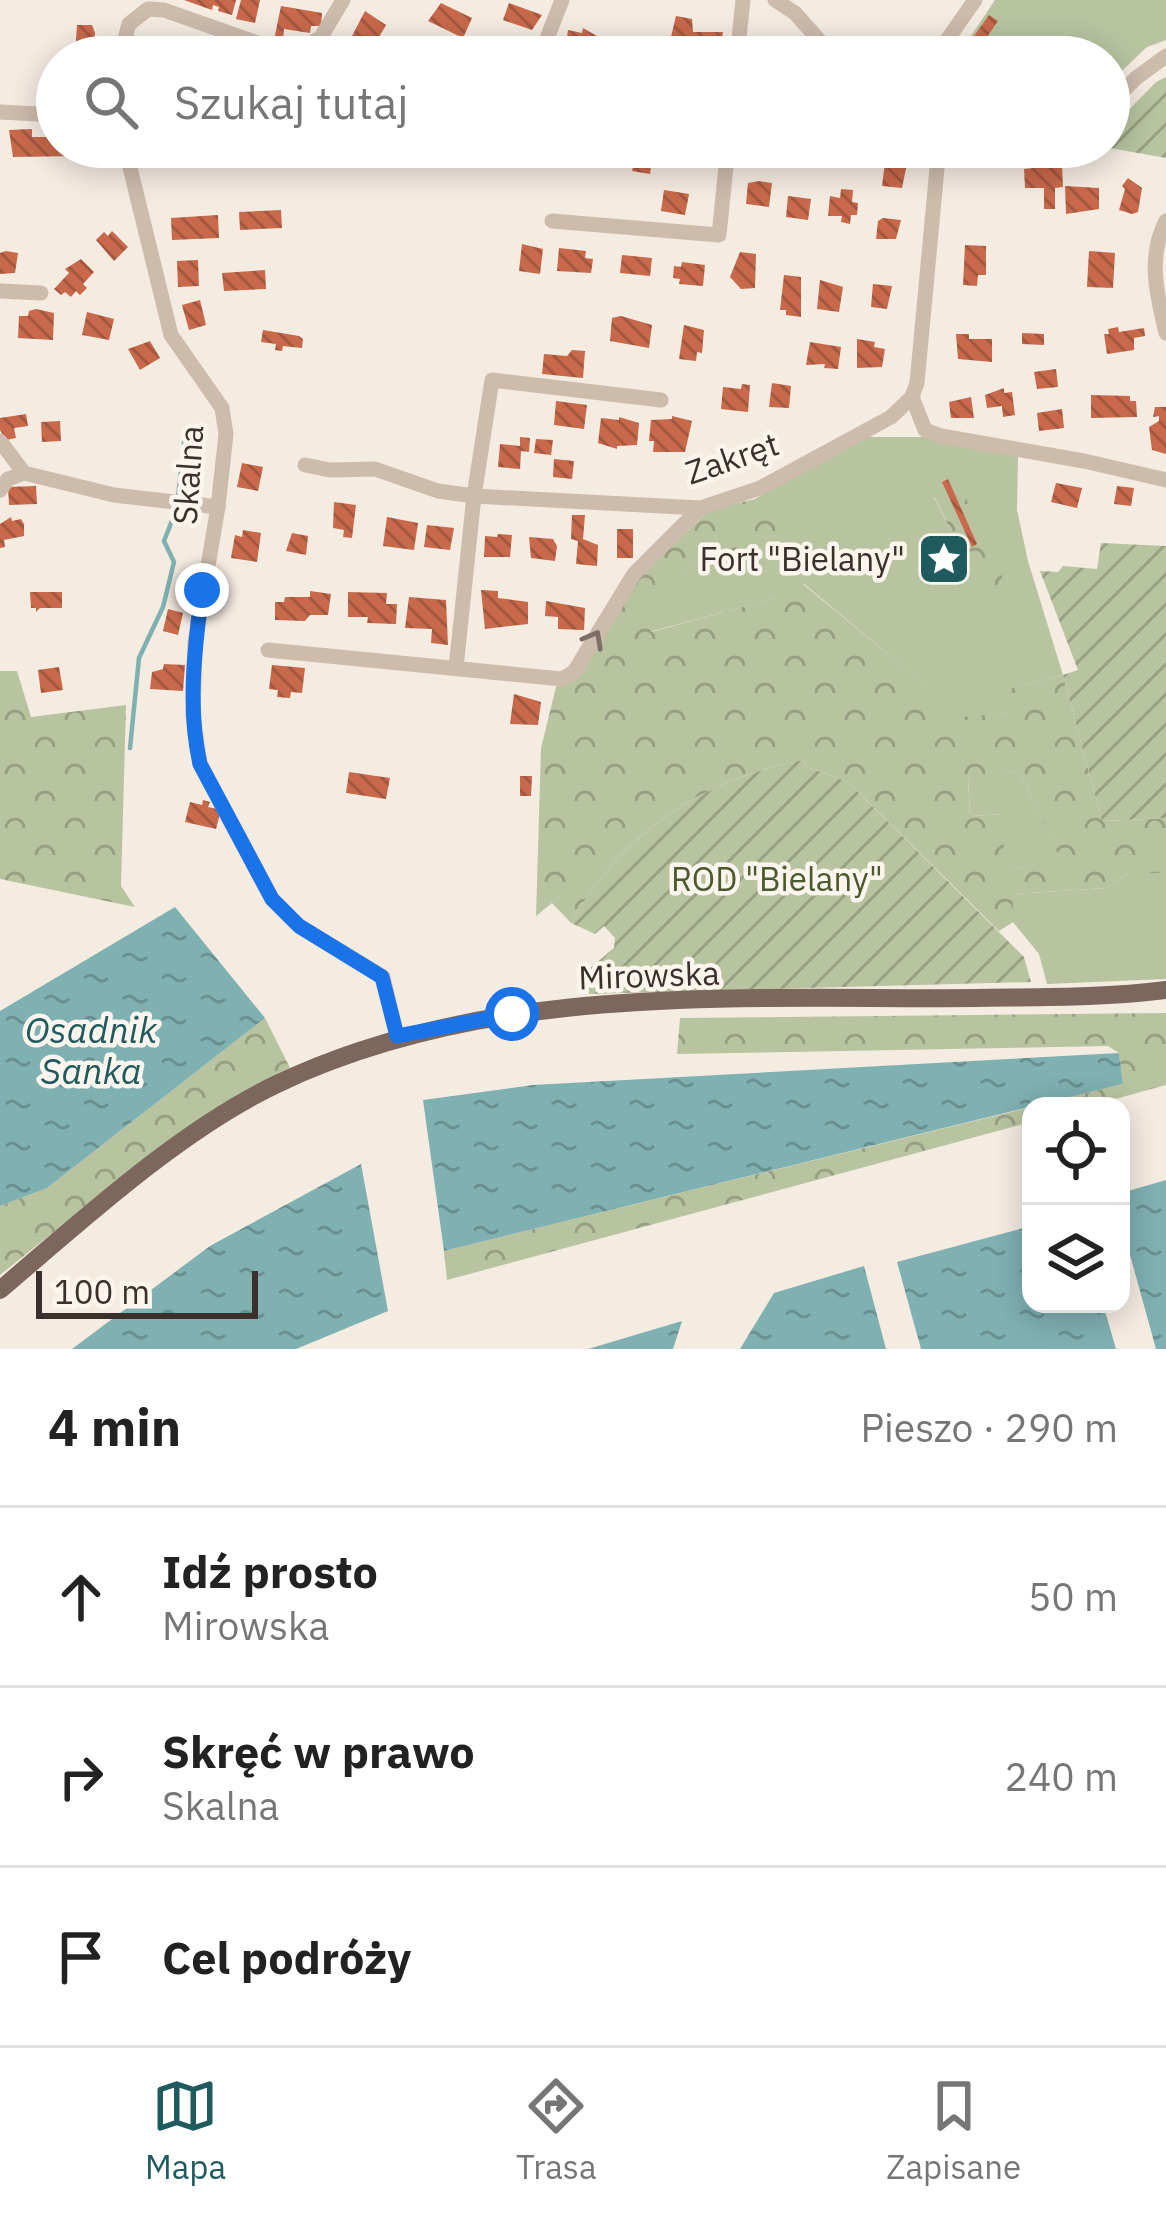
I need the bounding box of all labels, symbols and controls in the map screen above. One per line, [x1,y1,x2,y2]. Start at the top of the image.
search box [36,36,1130,168]
icon: search [78,69,144,135]
text: Szukaj tutaj [174,73,408,131]
street label: Zakręt [680,422,784,493]
street label: Skalna [163,424,212,526]
place icon: Fort "Bielany" [916,531,972,587]
place label: Fort "Bielany" [700,537,905,580]
route end [175,563,229,617]
one-way arrow [579,630,602,651]
park label: ROD "Bielany" [671,857,883,900]
street label: Mirowska [578,951,720,998]
route start [485,987,539,1041]
water label: Osadnik Sanka [25,1006,158,1094]
map controls [1022,1097,1130,1313]
button: locate [1022,1097,1130,1205]
button: layers [1022,1205,1130,1313]
scale bar [36,1265,258,1318]
text: 100 m [54,1270,150,1313]
text: 4 min [48,1394,181,1460]
text: Pieszo · 290 m [860,1402,1118,1453]
text: Idź prosto [162,1542,378,1600]
icon: ahead [48,1564,114,1630]
text: 50 m [1028,1571,1118,1622]
text: Mirowska [162,1600,329,1651]
text: Skręć w prawo [162,1722,475,1780]
icon: right [48,1744,114,1810]
text: 240 m [1005,1751,1118,1802]
text: Skalna [162,1780,279,1831]
icon: arrive [48,1924,114,1990]
text: Cel podróży [162,1928,411,1986]
tab: Mapa [145,2073,226,2188]
tab: Trasa [516,2073,597,2188]
tab: Zapisane [886,2073,1021,2188]

